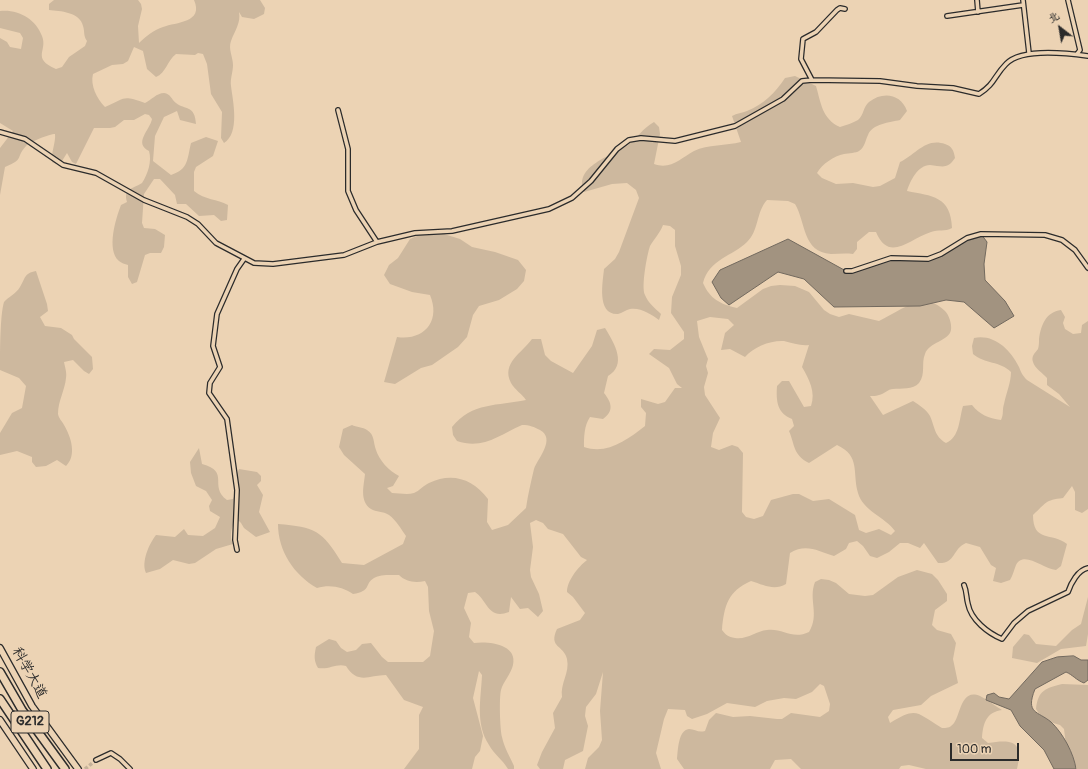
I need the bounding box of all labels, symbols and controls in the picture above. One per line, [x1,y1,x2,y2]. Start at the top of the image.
north arrow [1040,8,1080,48]
text: 北 [1045,9,1062,26]
street label: 科学大道 [8,644,50,702]
road number: G212 [11,711,49,733]
scale bar [952,735,1021,761]
text: 100 m [957,742,991,757]

